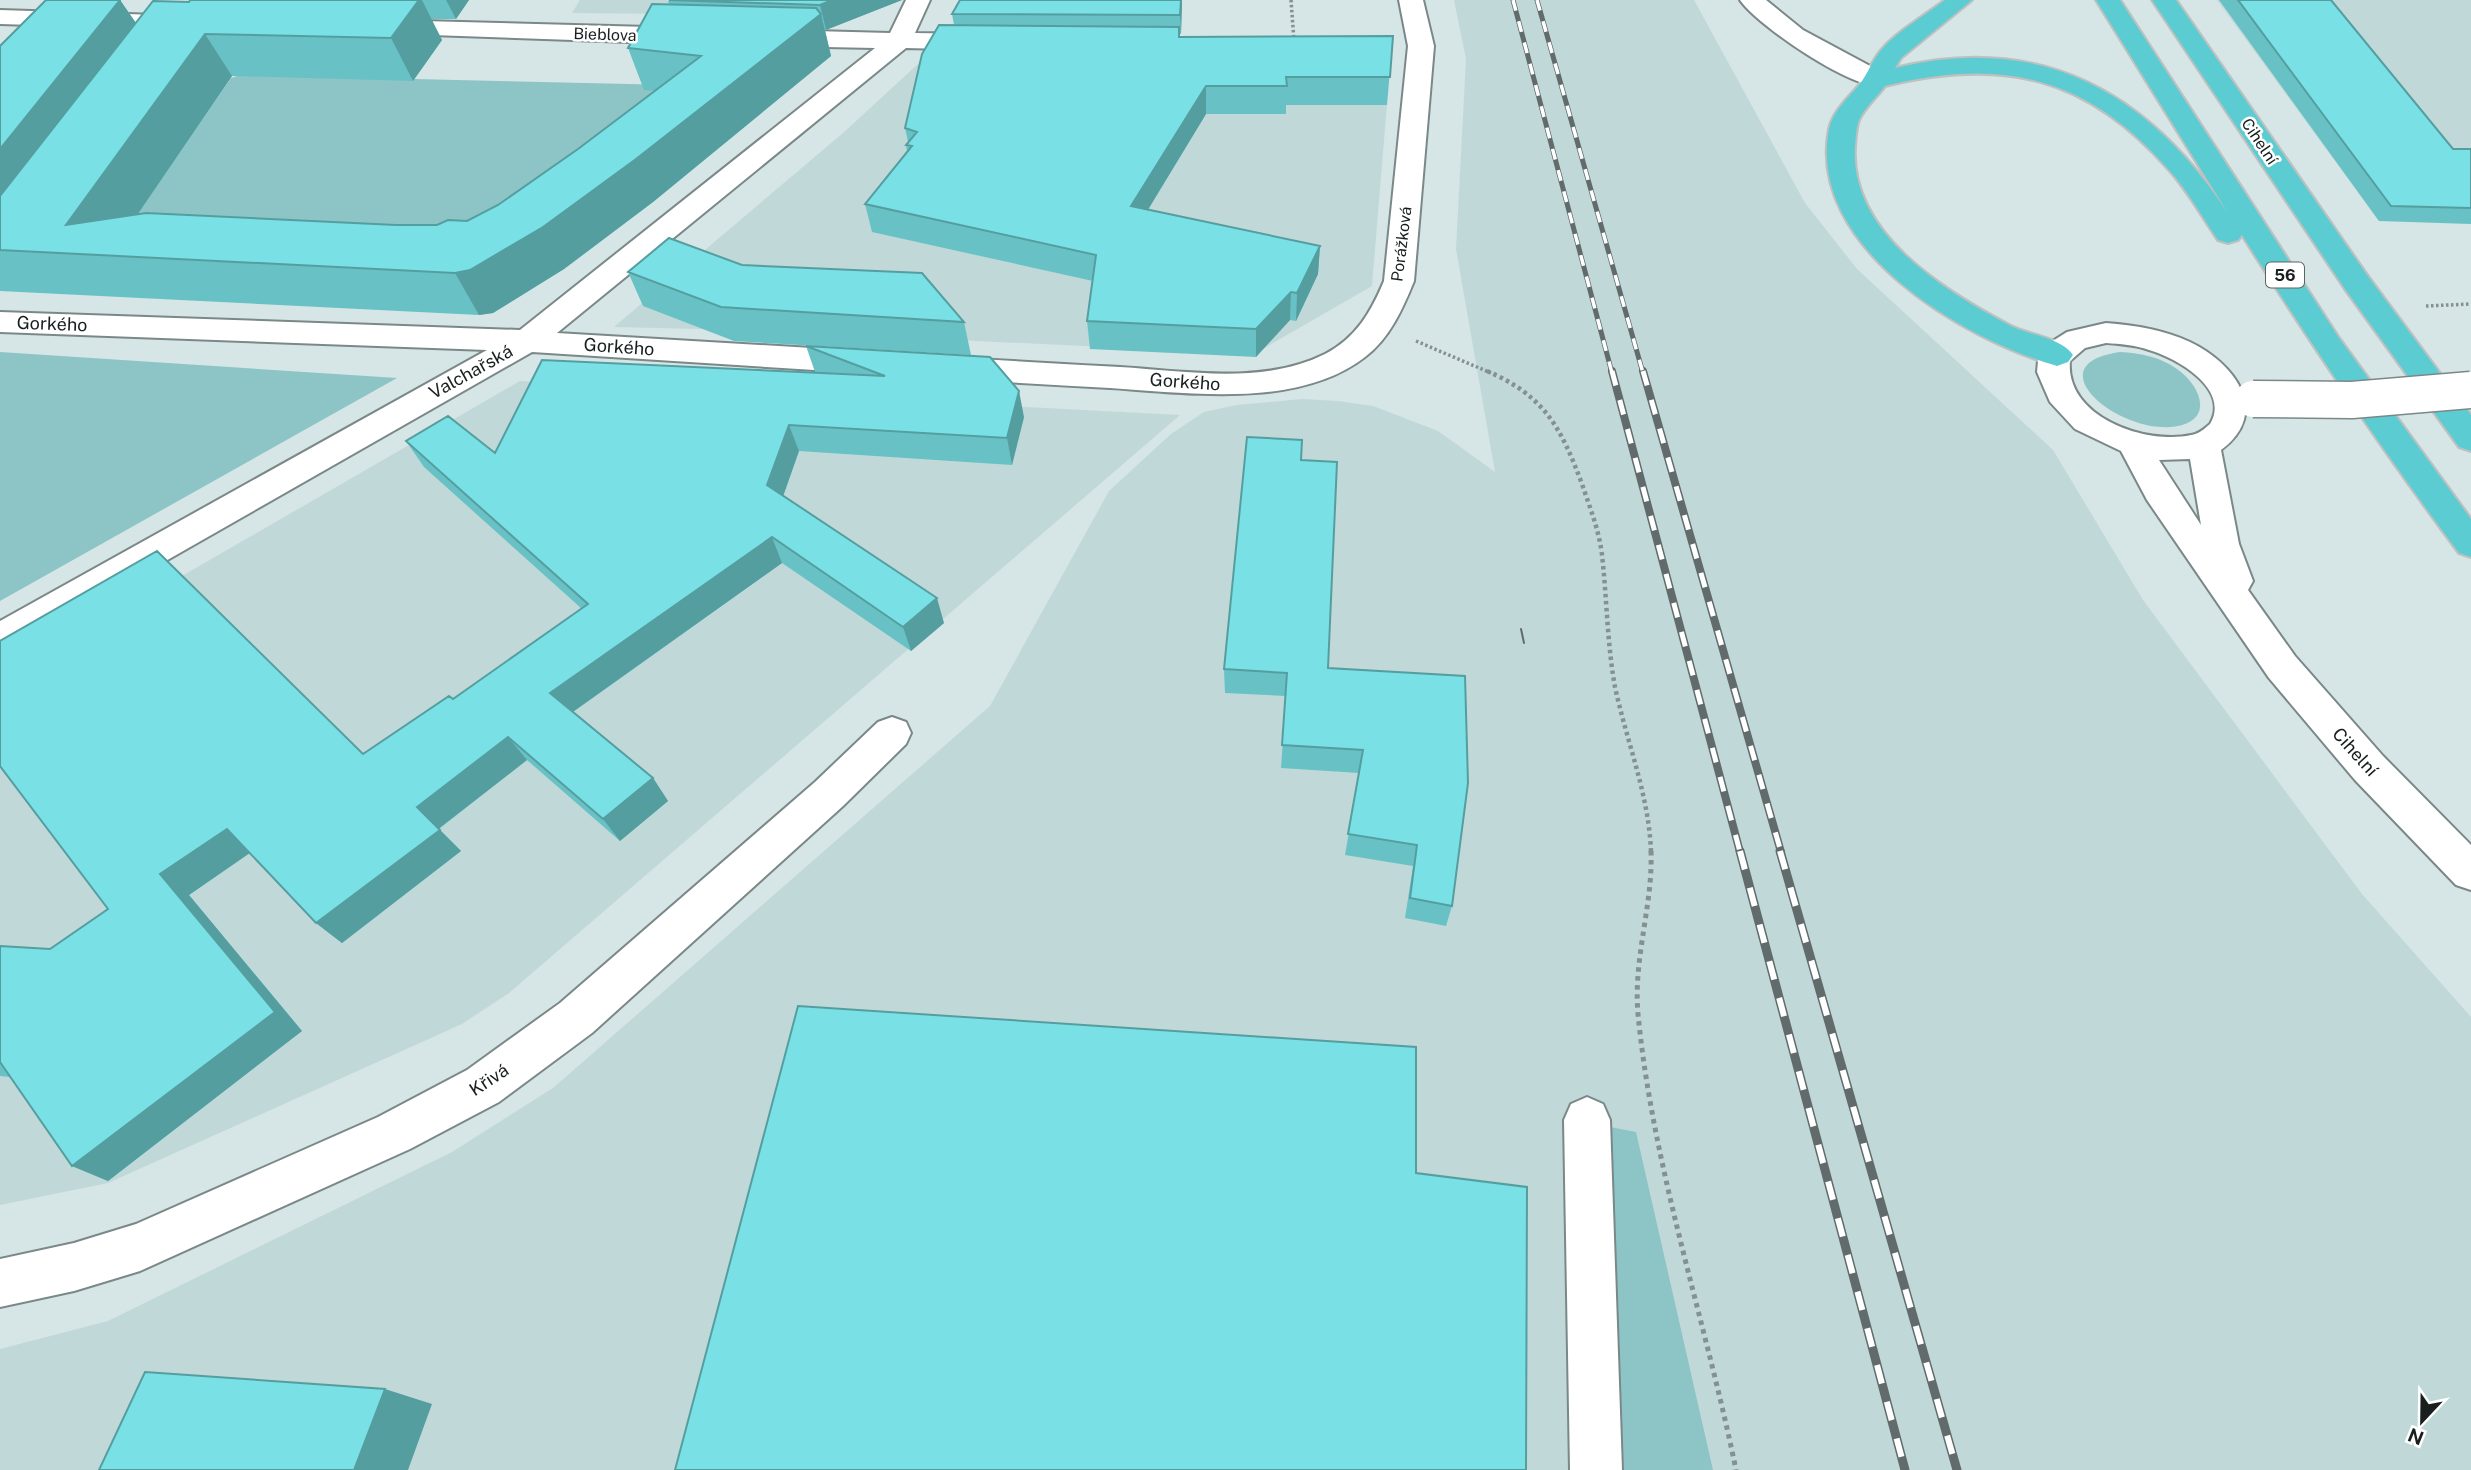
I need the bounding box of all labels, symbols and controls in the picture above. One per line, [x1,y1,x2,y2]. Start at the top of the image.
street label: Bieblova [573,24,637,45]
street label: Cihelní [2237,115,2282,169]
street label: Porážková [1387,205,1416,283]
road number: 56 [2266,262,2304,288]
street label: Gorkého [16,312,88,335]
street label: Gorkého [583,334,655,359]
street label: Valchařská [425,340,516,403]
street label: Gorkého [1149,369,1221,394]
street label: Cihelní [2328,723,2383,781]
street label: Křivá [465,1059,512,1100]
north arrow [2387,1386,2457,1456]
text: N [2405,1424,2427,1450]

